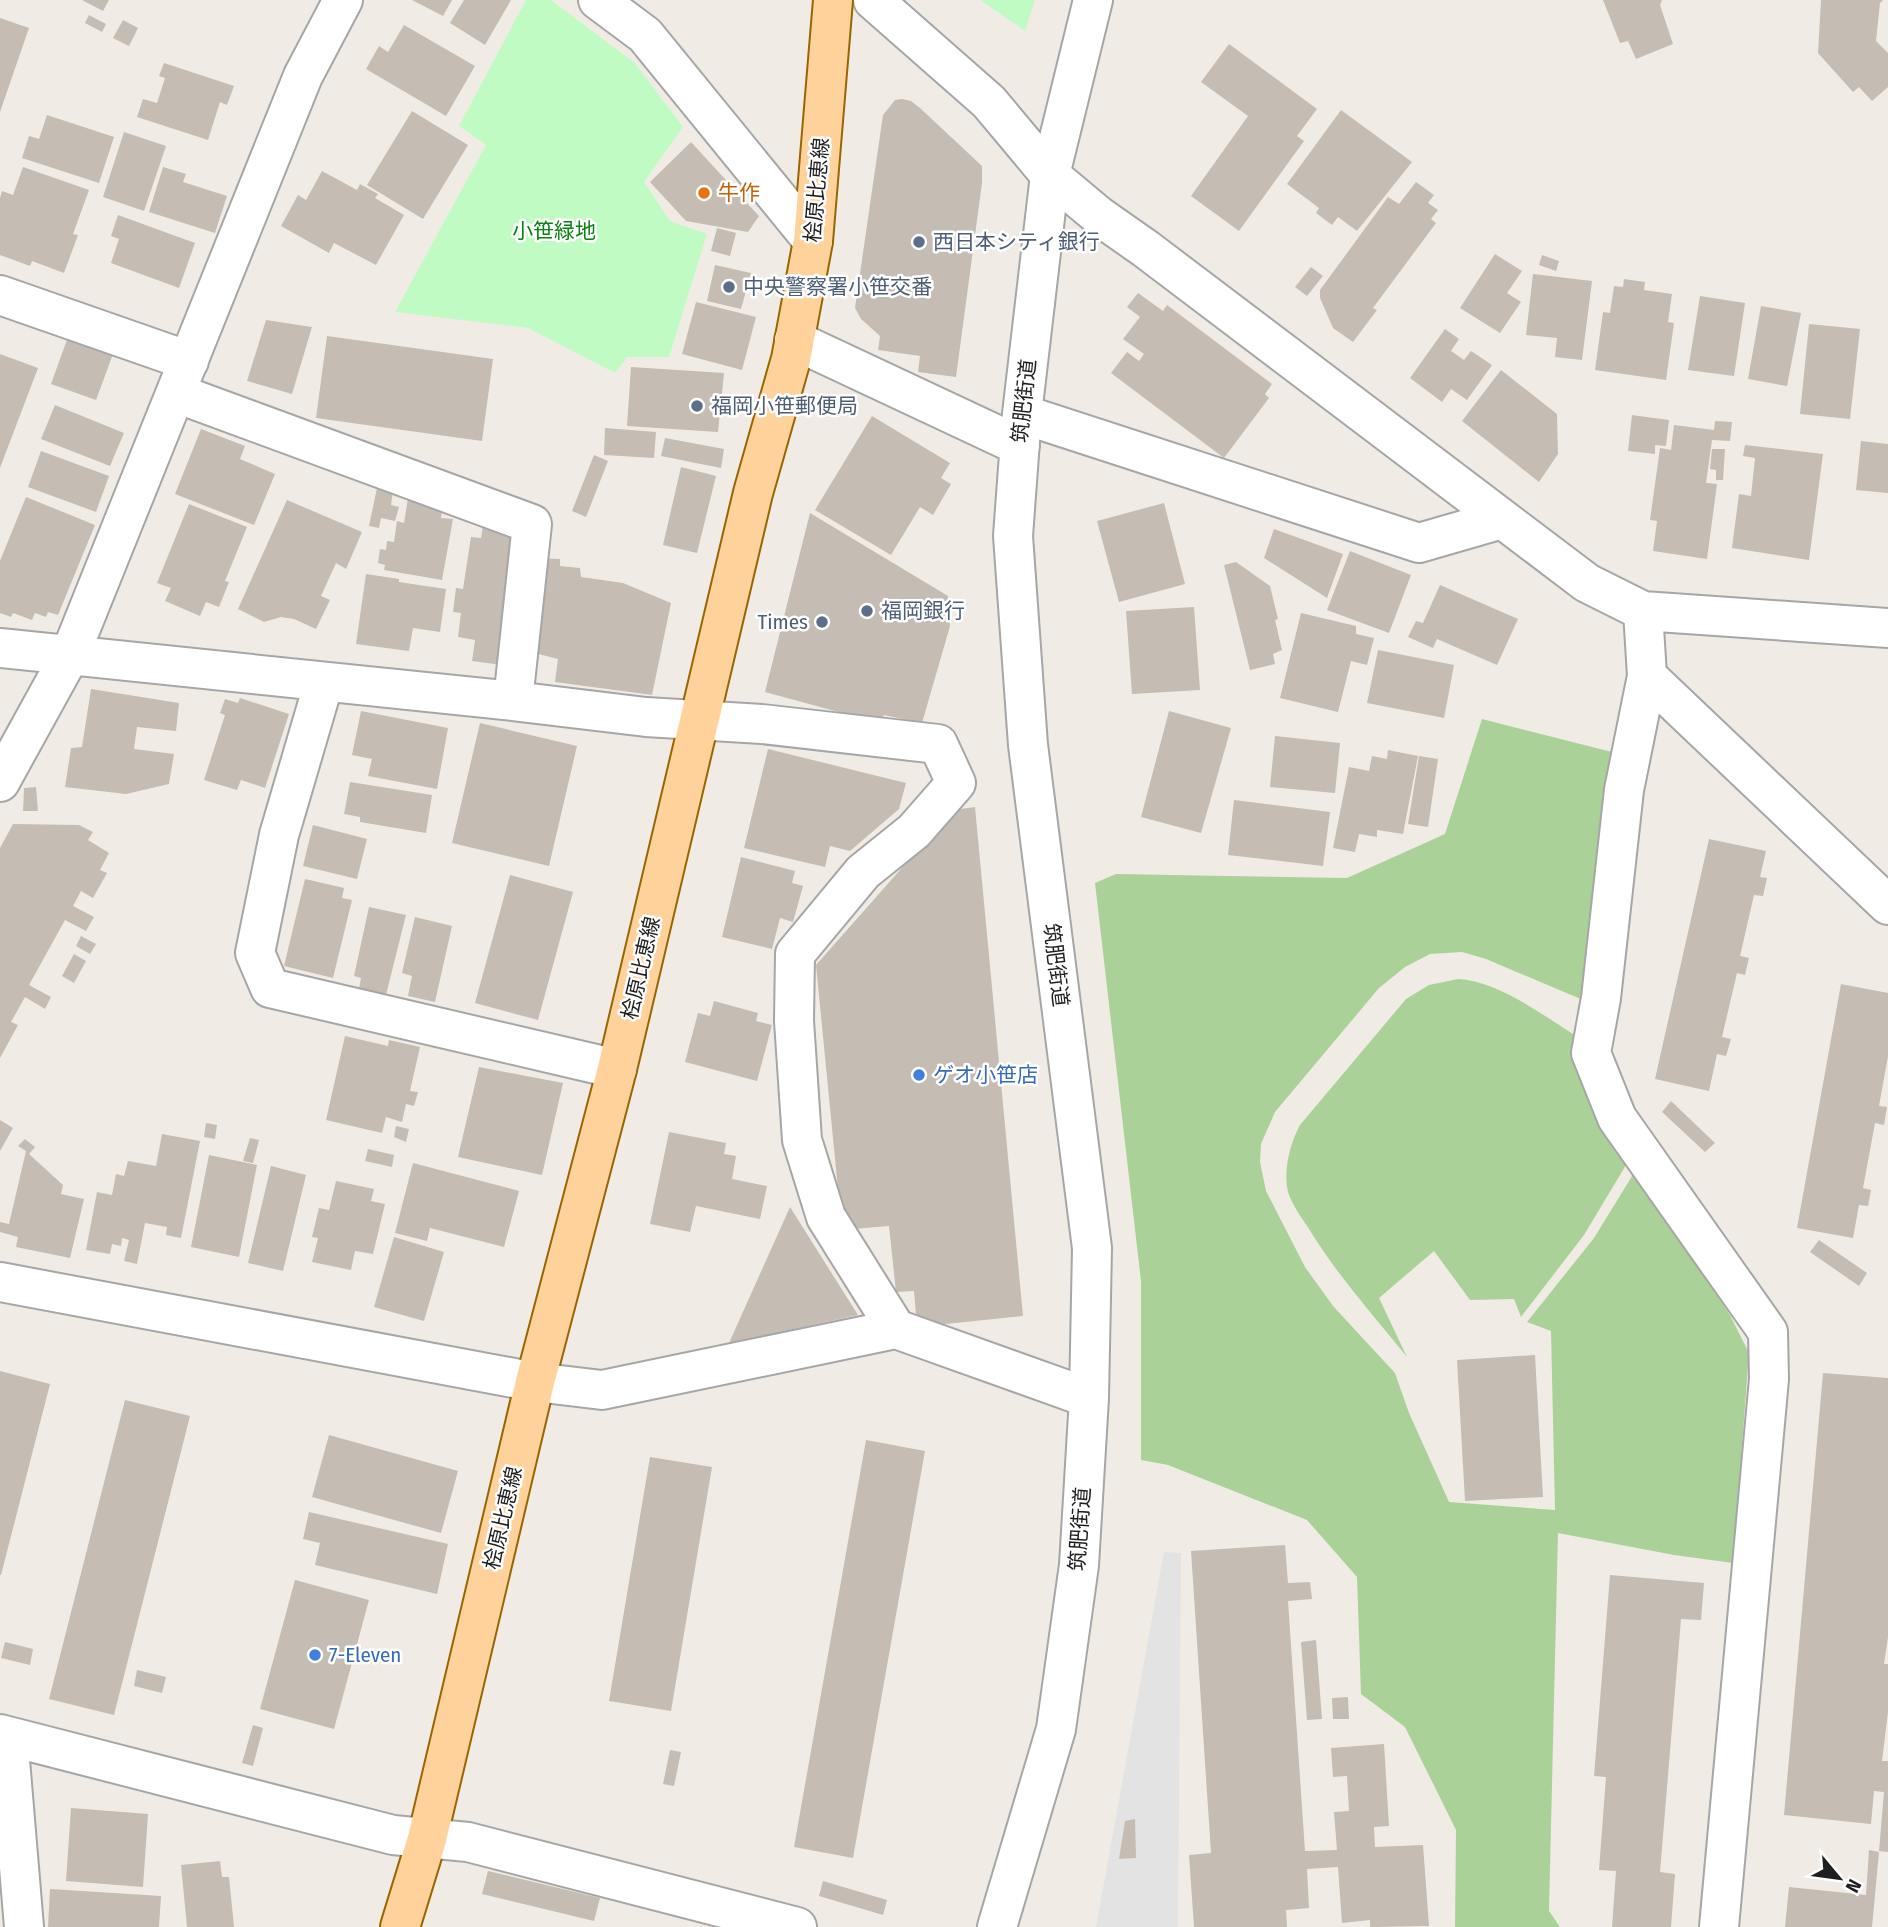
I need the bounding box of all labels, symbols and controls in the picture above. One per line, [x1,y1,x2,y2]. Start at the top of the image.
street label: 桧原比恵線 [799,137,835,243]
place label: 牛作 [718,180,760,206]
marker: 牛作 [696,185,712,201]
park label: 小笹緑地 [512,218,596,244]
place label: 西日本シティ銀行 [933,229,1100,255]
marker: 西日本シティ銀行 [911,234,927,250]
place label: 中央警察署小笹交番 [743,274,932,300]
marker: 中央警察署小笹交番 [721,279,737,295]
street label: 筑肥街道 [1007,358,1041,444]
place label: 福岡小笹郵便局 [711,393,858,419]
marker: 福岡小笹郵便局 [689,398,705,414]
place label: 福岡銀行 [881,598,965,624]
marker: 福岡銀行 [859,603,875,619]
place label: Times [757,609,808,635]
marker: Times [814,614,830,630]
street label: 桧原比恵線 [617,914,665,1022]
street label: 筑肥街道 [1038,922,1074,1008]
place label: ゲオ小笹店 [933,1062,1038,1088]
marker: ゲオ小笹店 [911,1067,927,1083]
street label: 桧原比恵線 [479,1464,527,1572]
street label: 筑肥街道 [1064,1486,1096,1572]
place label: 7-Eleven [329,1642,401,1668]
marker: 7-Eleven [307,1647,323,1663]
north arrow [1804,1843,1874,1913]
text: N [1841,1875,1866,1897]

